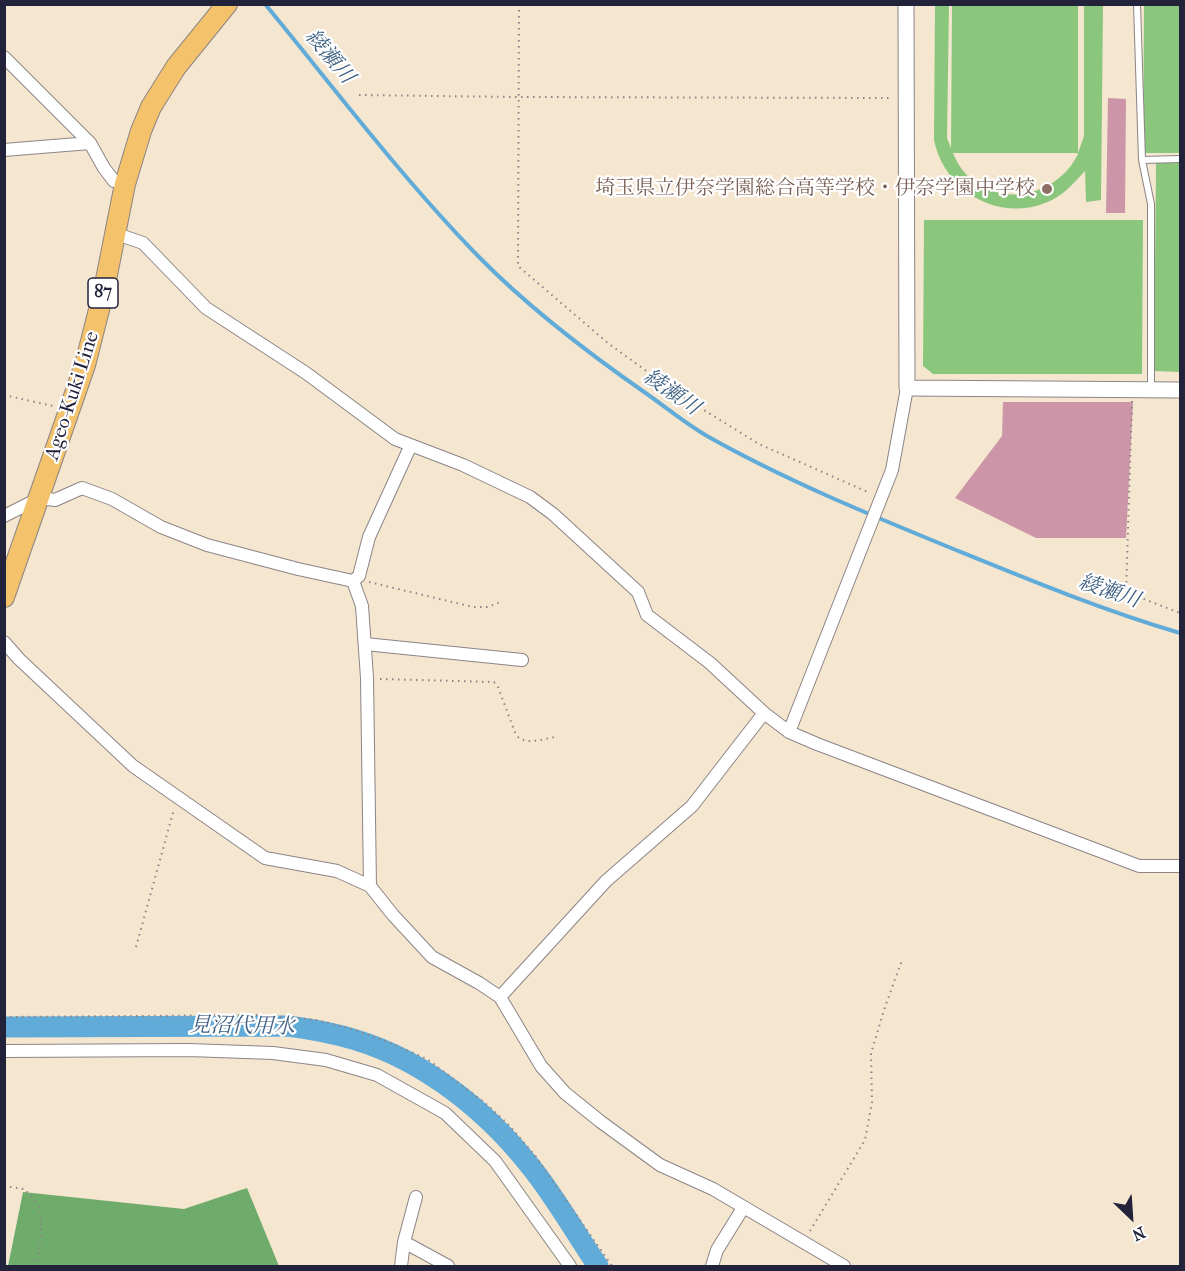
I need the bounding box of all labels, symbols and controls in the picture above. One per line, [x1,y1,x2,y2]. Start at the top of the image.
water label: 綾瀬川 [299,25,359,89]
place label: 埼玉県立伊奈学園総合高等学校・伊奈学園中学校 [595,177,1035,201]
marker: 埼玉県立伊奈学園総合高等学校・伊奈学園中学校 [1040,182,1054,196]
road number: 87 [88,278,118,308]
street label: Ageo-Kuki Line [41,328,105,464]
water label: 綾瀬川 [638,365,704,421]
water label: 綾瀬川 [1075,570,1143,614]
water label: 見沼代用水 [189,1013,295,1041]
north arrow [1101,1187,1161,1247]
text: N [1129,1223,1148,1245]

